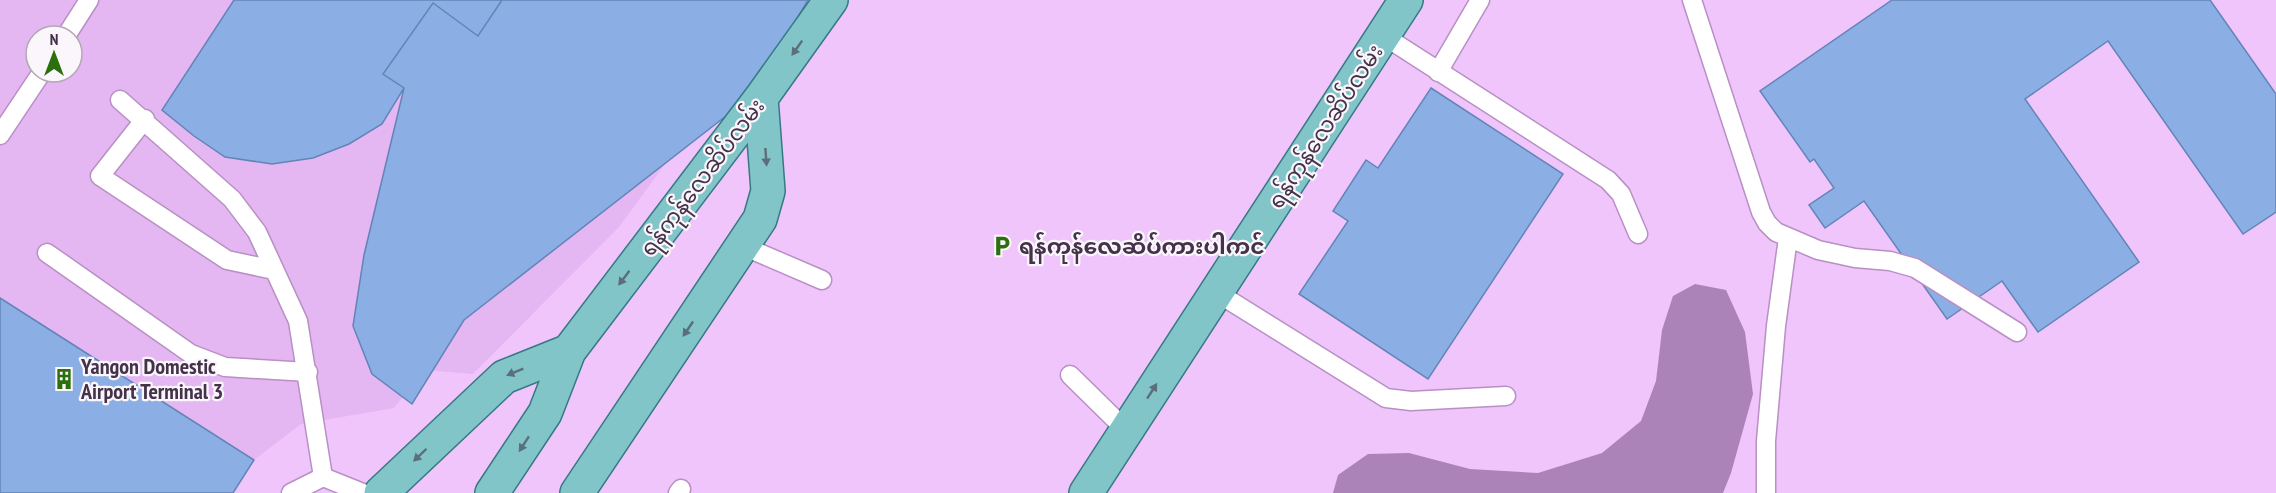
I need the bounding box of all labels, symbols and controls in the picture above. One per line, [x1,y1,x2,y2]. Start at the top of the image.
north arrow [24,24,84,84]
text: N [50,29,58,49]
street label: ရန်ကုန်လေဆိပ်လမ်း [1261,38,1392,216]
one-way arrow [791,39,803,55]
street label: ရန်ကုန်လေဆိပ်လမ်း [633,92,774,264]
one-way arrow [761,147,770,166]
place label: ရန်ကုန်လေဆိပ်ကားပါကင် [1019,231,1265,264]
parking icon: ရန်ကုန်လေဆိပ်ကားပါကင် [990,234,1014,258]
one-way arrow [619,271,631,286]
one-way arrow [682,320,694,336]
place label: Yangon Domestic Airport Terminal 3 [80,352,223,405]
building icon: Yangon Domestic Airport Terminal 3 [52,367,76,391]
one-way arrow [506,368,524,378]
one-way arrow [1146,383,1157,399]
one-way arrow [519,436,530,452]
one-way arrow [414,448,428,462]

